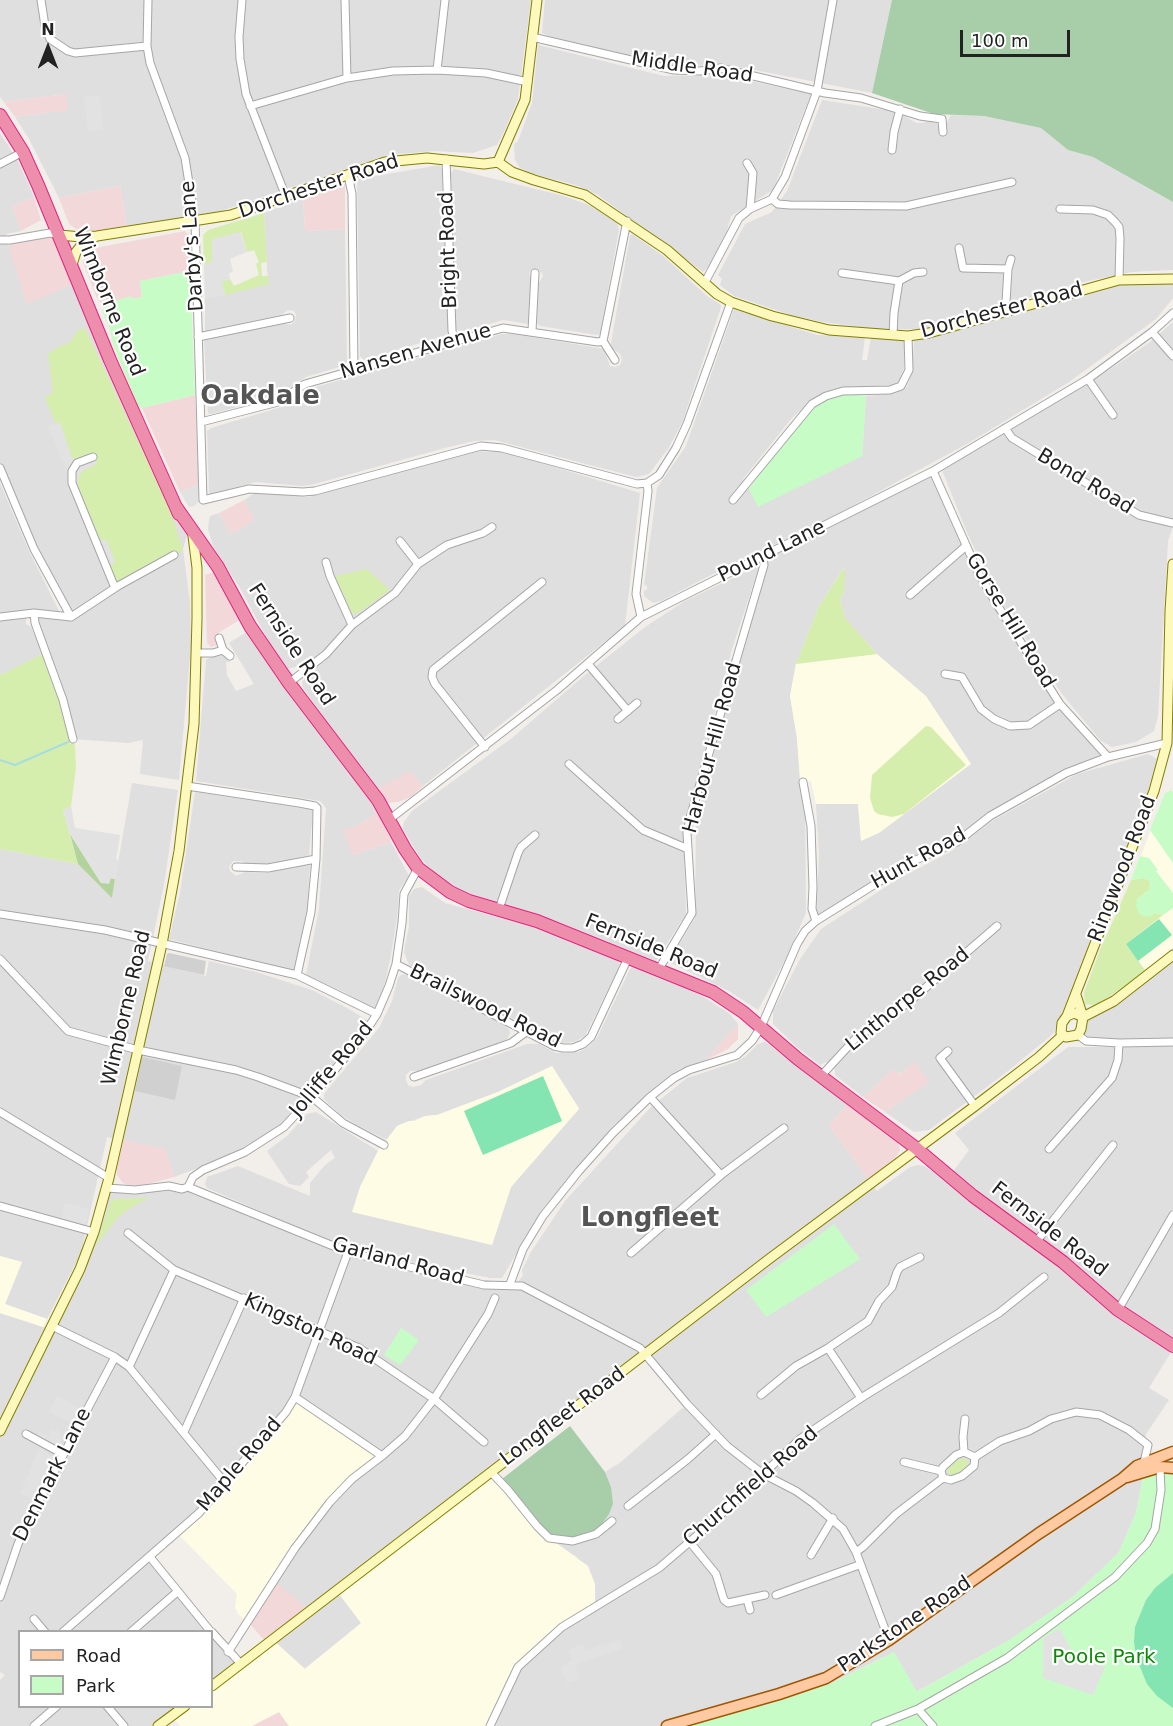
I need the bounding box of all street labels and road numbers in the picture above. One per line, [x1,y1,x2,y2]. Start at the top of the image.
street label: Middle Road [630,48,754,88]
street label: Dorchester Road [236,150,402,224]
street label: Darby's Lane [176,180,210,312]
street label: Bright Road [435,191,463,309]
street label: Wimborne Road [67,224,149,380]
street label: Dorchester Road [918,278,1086,344]
street label: Nansen Avenue [338,319,494,385]
street label: Bond Road [1033,444,1137,520]
street label: Pound Lane [714,516,830,588]
street label: Gorse Hill Road [960,549,1060,693]
street label: Fernside Road [243,579,339,711]
street label: Harbour Hill Road [679,660,747,836]
street label: Ringwood Road [1084,792,1162,946]
street label: Hunt Road [867,823,971,895]
street label: Fernside Road [581,910,721,984]
street label: Wimborne Road [97,928,157,1088]
street label: Linthorpe Road [841,943,975,1057]
street label: Brailswood Road [405,960,565,1054]
street label: Jolliffe Road [285,1017,379,1123]
street label: Fernside Road [986,1177,1112,1283]
street label: Garland Road [329,1233,467,1291]
street label: Kingston Road [240,1289,380,1371]
street label: Longfleet Road [496,1362,630,1472]
street label: Denmark Lane [9,1404,97,1546]
street label: Maple Road [193,1413,287,1517]
street label: Churchfield Road [679,1422,823,1552]
street label: Parkstone Road [834,1572,976,1678]

